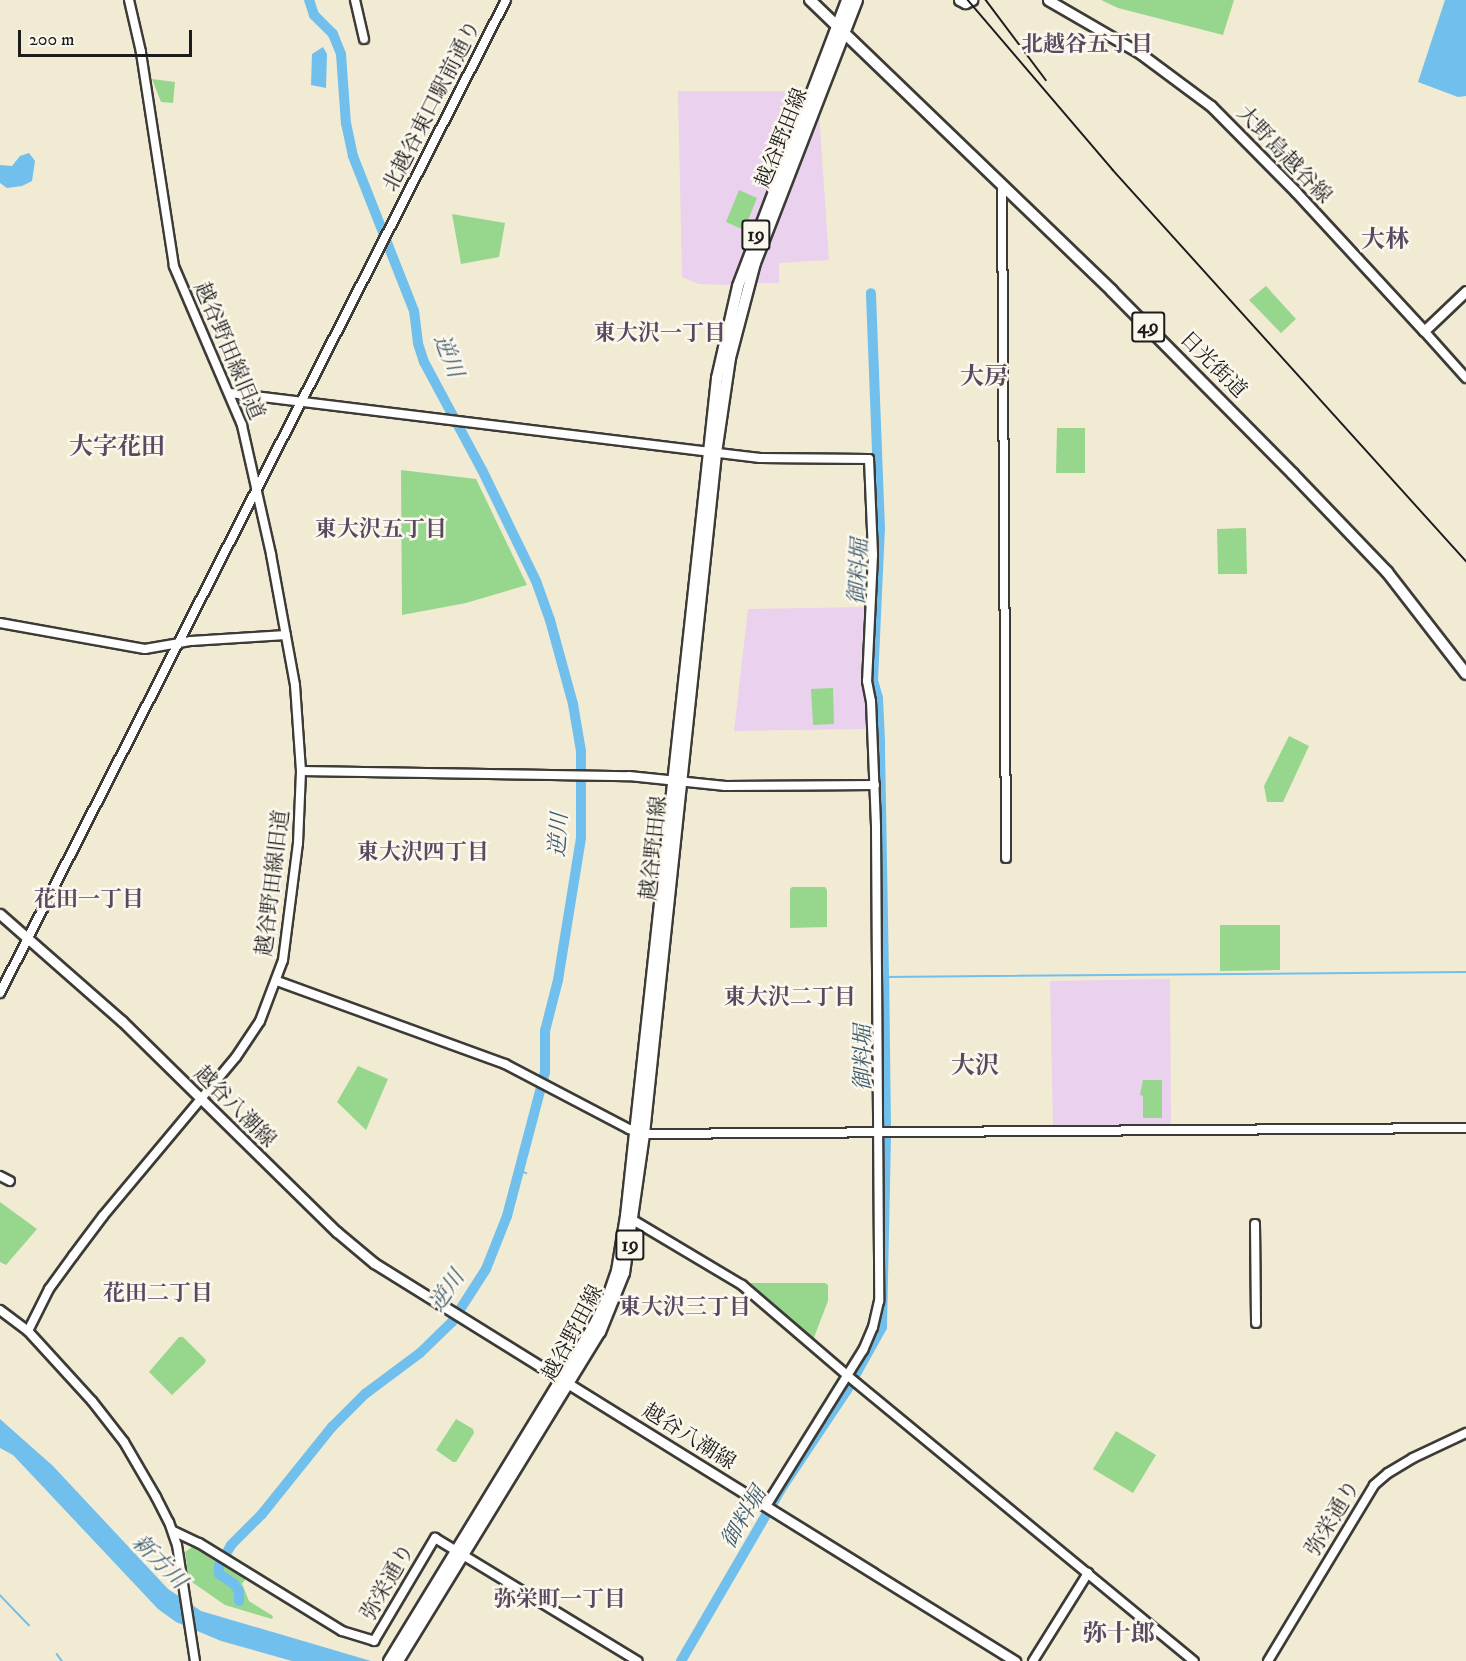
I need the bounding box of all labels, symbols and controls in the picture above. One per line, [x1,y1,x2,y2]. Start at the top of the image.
street label: 北越谷東口駅前通り [378,16,486,196]
scale bar [21,18,195,56]
text: 200 m [29,29,75,51]
district label: 北越谷五丁目 [1021,32,1153,58]
street label: 越谷野田線 [751,85,813,191]
street label: 大野島越谷線 [1231,101,1337,209]
road number: 19 [741,218,771,252]
district label: 大林 [1361,227,1409,255]
street label: 越谷野田線旧道 [189,278,269,424]
road number: 49 [1130,310,1166,344]
district label: 東大沢一丁目 [594,321,726,347]
street label: 日光街道 [1174,326,1252,404]
water label: 逆川 [428,331,468,381]
district label: 大房 [960,364,1008,392]
district label: 大字花田 [69,434,165,462]
district label: 東大沢五丁目 [315,517,447,543]
water label: 御料堀 [844,538,874,606]
street label: 越谷野田線 [636,794,672,902]
street label: 越谷野田線旧道 [252,809,294,957]
water label: 逆川 [544,812,574,858]
district label: 東大沢四丁目 [357,840,489,866]
district label: 花田一丁目 [34,887,144,913]
district label: 東大沢二丁目 [724,985,856,1011]
water label: 御料堀 [851,1025,877,1091]
district label: 大沢 [951,1053,999,1081]
street label: 越谷八潮線 [189,1061,281,1153]
road number: 19 [615,1228,645,1262]
water label: 逆川 [424,1265,470,1317]
district label: 花田二丁目 [103,1281,213,1307]
street label: 越谷野田線 [537,1281,609,1385]
district label: 東大沢三丁目 [619,1295,751,1321]
street label: 越谷八潮線 [638,1398,740,1476]
street label: 弥栄通り [1301,1476,1365,1560]
water label: 御料堀 [716,1483,772,1553]
water label: 新方川 [126,1529,192,1595]
street label: 弥栄通り [356,1539,420,1625]
district label: 弥栄町一丁目 [494,1587,626,1613]
district label: 弥十郎 [1083,1621,1155,1649]

